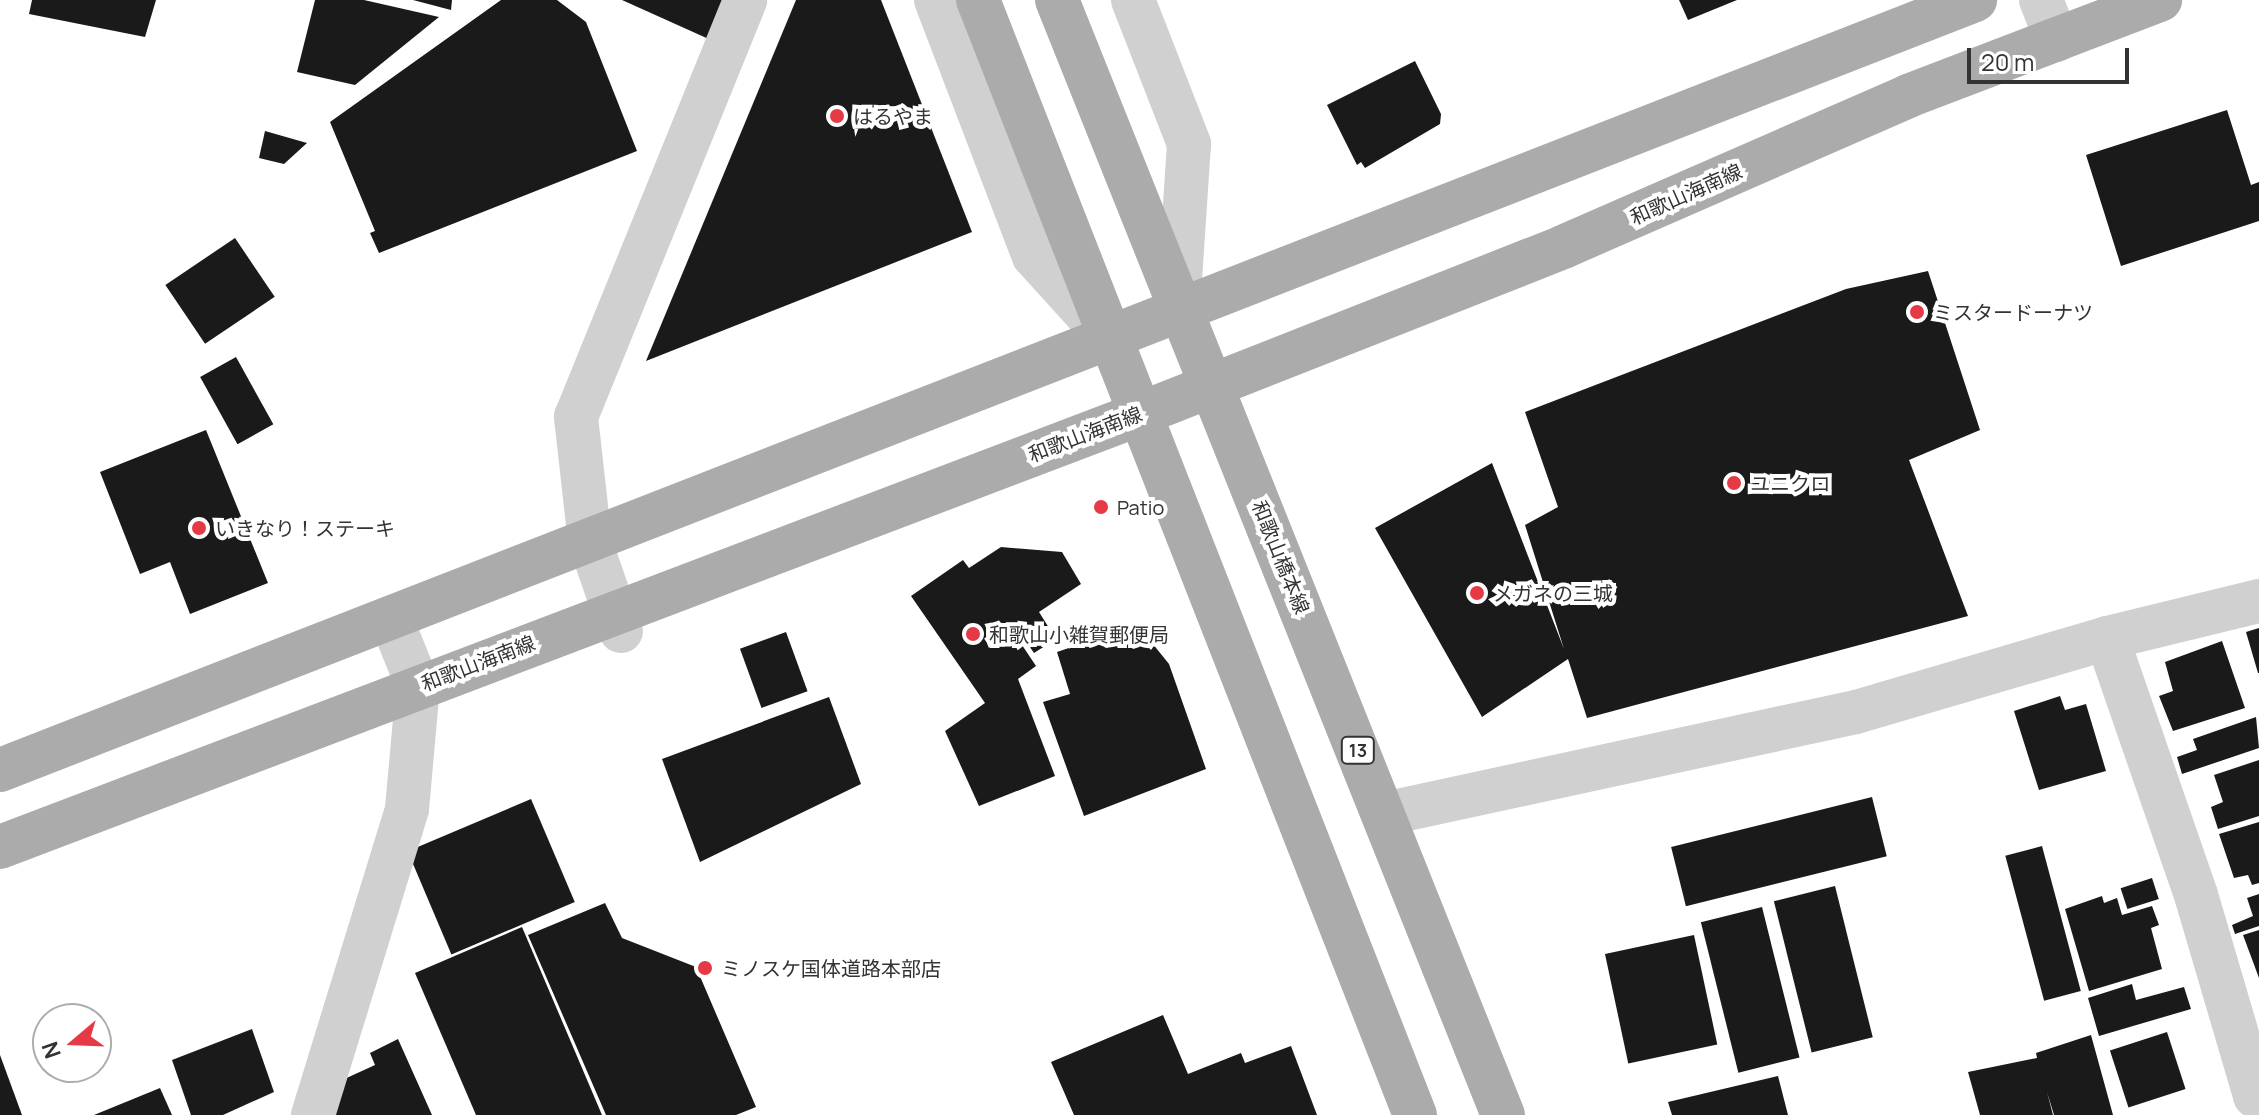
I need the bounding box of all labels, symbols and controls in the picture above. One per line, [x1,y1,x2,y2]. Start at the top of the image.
scale bar [1971,32,2133,82]
text: 20 m [1981,45,2034,78]
place label: はるやま [853,104,933,128]
marker: はるやま [828,107,846,125]
street label: 和歌山海南線 [1626,159,1746,229]
place label: ミスタードーナツ [1933,300,2093,324]
marker: ミスタードーナツ [1908,303,1926,321]
street label: 和歌山海南線 [1025,401,1145,467]
place label: ユニクロ [1750,471,1830,495]
marker: ユニクロ [1725,474,1743,492]
place label: Patio [1117,495,1164,519]
street label: 和歌山橋本線 [1247,497,1315,617]
marker: Patio [1092,498,1110,516]
place label: いきなり！ステーキ [215,516,395,540]
marker: いきなり！ステーキ [190,519,208,537]
place label: メガネの三城 [1493,581,1613,605]
marker: メガネの三城 [1468,584,1486,602]
place label: 和歌山小雑賀郵便局 [989,622,1169,646]
marker: 和歌山小雑賀郵便局 [964,625,982,643]
street label: 和歌山海南線 [418,630,538,696]
road number: 13 [1340,736,1376,764]
place label: ミノスケ国体道路本部店 [721,956,941,980]
marker: ミノスケ国体道路本部店 [696,959,714,977]
north arrow [32,1003,112,1083]
text: N [34,1038,68,1063]

